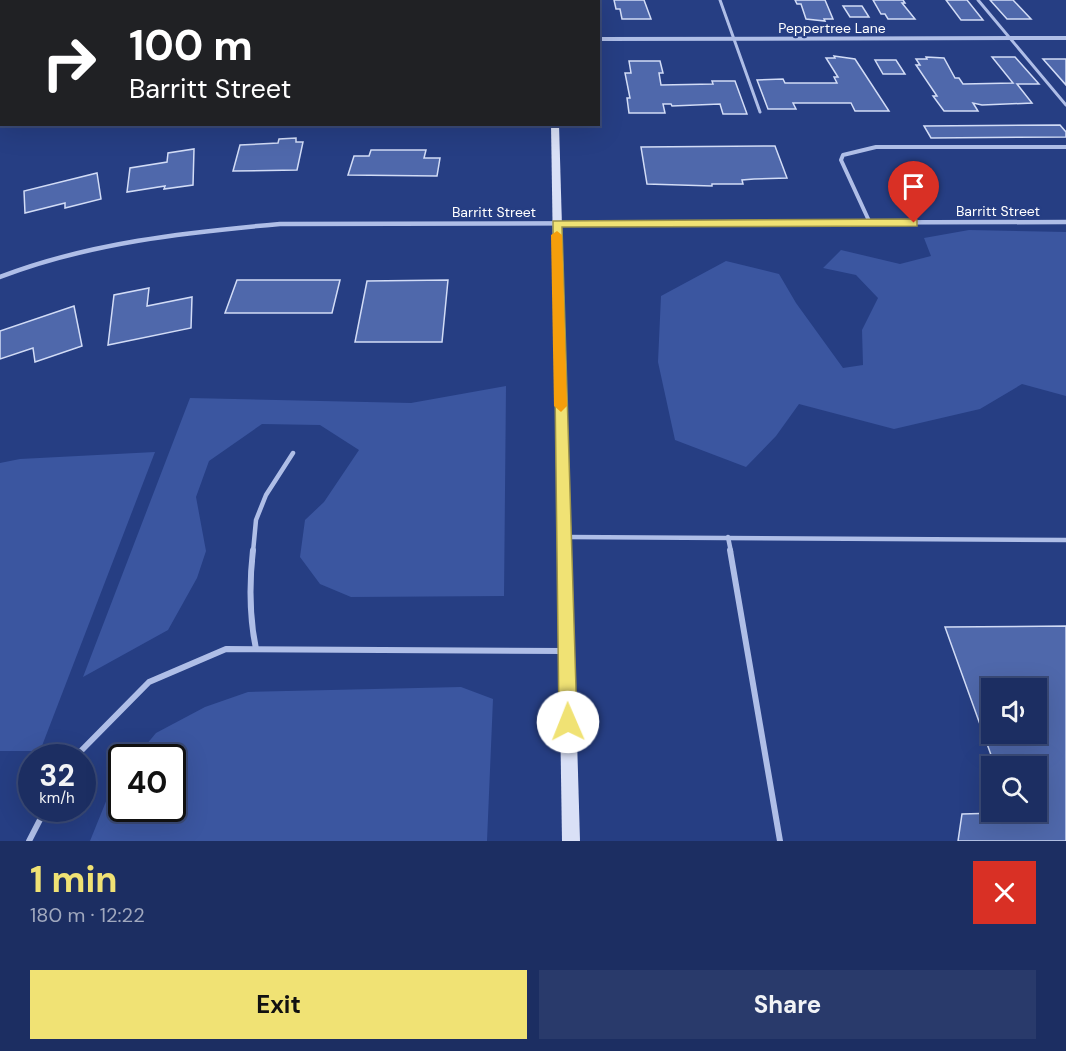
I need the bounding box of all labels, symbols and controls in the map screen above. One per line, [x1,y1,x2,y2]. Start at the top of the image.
text: 100 m [129,18,253,73]
street label: Peppertree Lane [778,19,886,37]
icon: right [30,24,108,102]
text: Barritt Street [129,71,291,106]
pin [888,161,939,223]
icon: arrive [897,170,930,203]
street label: Barritt Street [956,202,1040,220]
street label: Barritt Street [452,203,536,221]
map controls [981,678,1047,822]
button: sound [981,678,1047,744]
position arrow [536,690,600,754]
speed limit sign: 40 [108,744,186,822]
text: 32 [39,756,75,795]
button: search [981,756,1047,822]
text: km/h [39,788,75,808]
text: 1 min [30,856,118,903]
button: close [973,861,1036,924]
text: 180 m · 12:22 [30,902,145,928]
button: Exit [30,970,527,1039]
button: Share [539,970,1036,1039]

